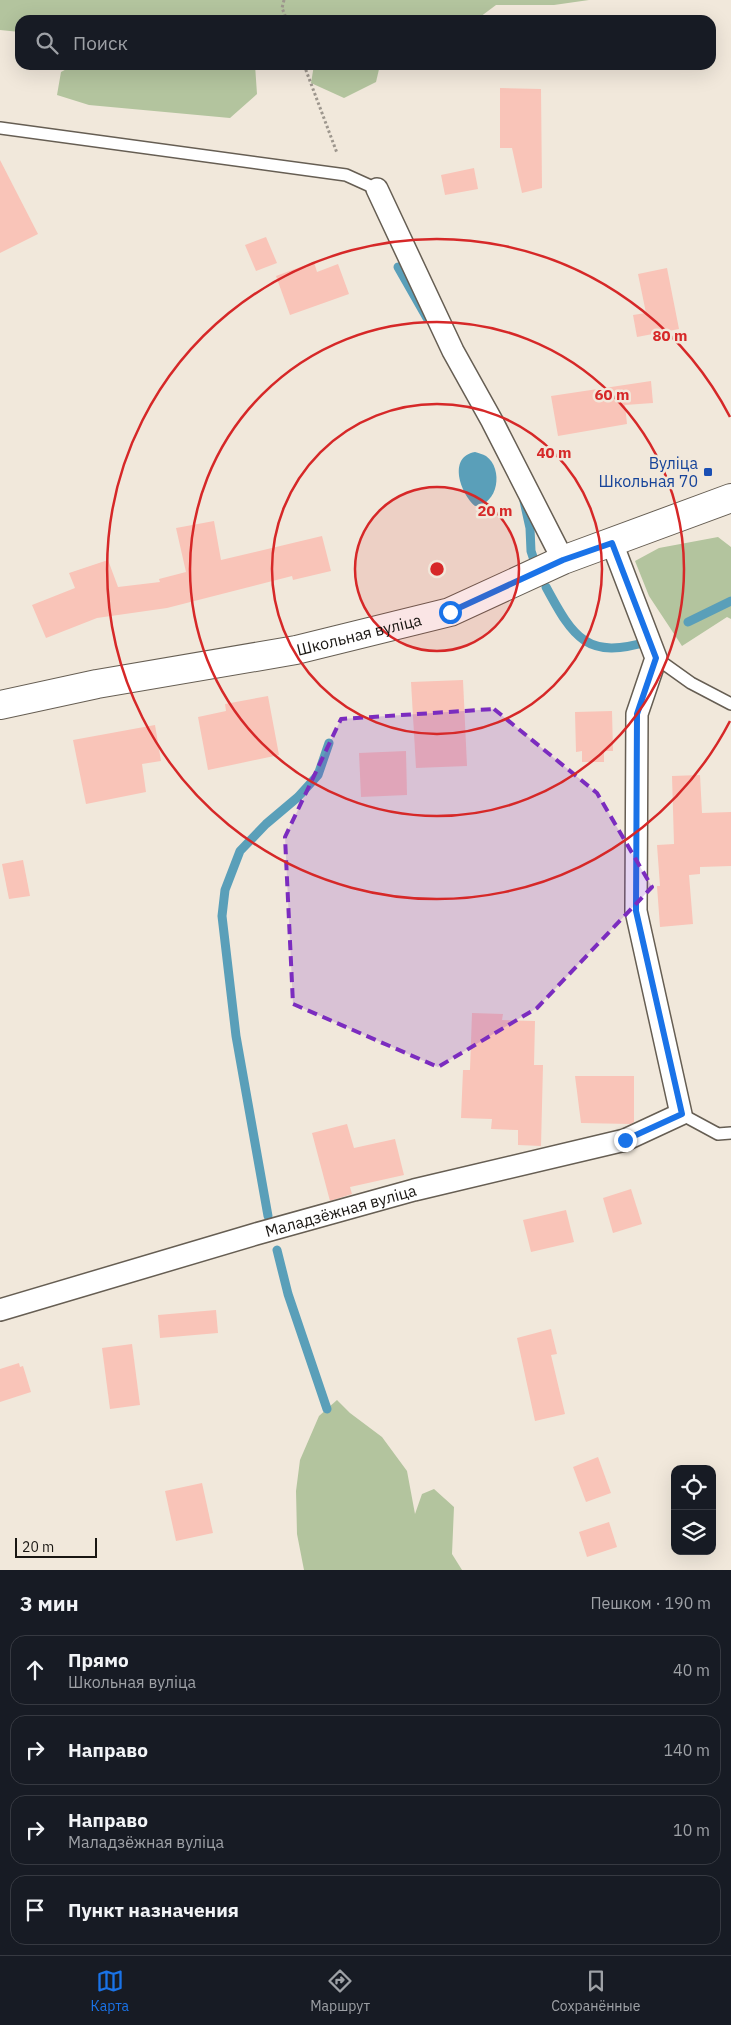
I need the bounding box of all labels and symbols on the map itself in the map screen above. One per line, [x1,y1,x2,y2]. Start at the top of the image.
text: 80 m [653,326,687,345]
text: 60 m [595,385,629,404]
text: 40 m [537,443,571,462]
place label: Вуліца Школьная 70 [598,453,698,491]
marker: Вуліца Школьная 70 [702,466,714,478]
text: 20 m [478,501,512,520]
centre of rings [428,560,446,578]
route start [439,601,462,624]
street label: Школьная вуліца [294,609,424,660]
route end [614,1129,637,1152]
street label: Маладзёжная вуліца [263,1180,419,1241]
scale bar [15,1535,98,1558]

